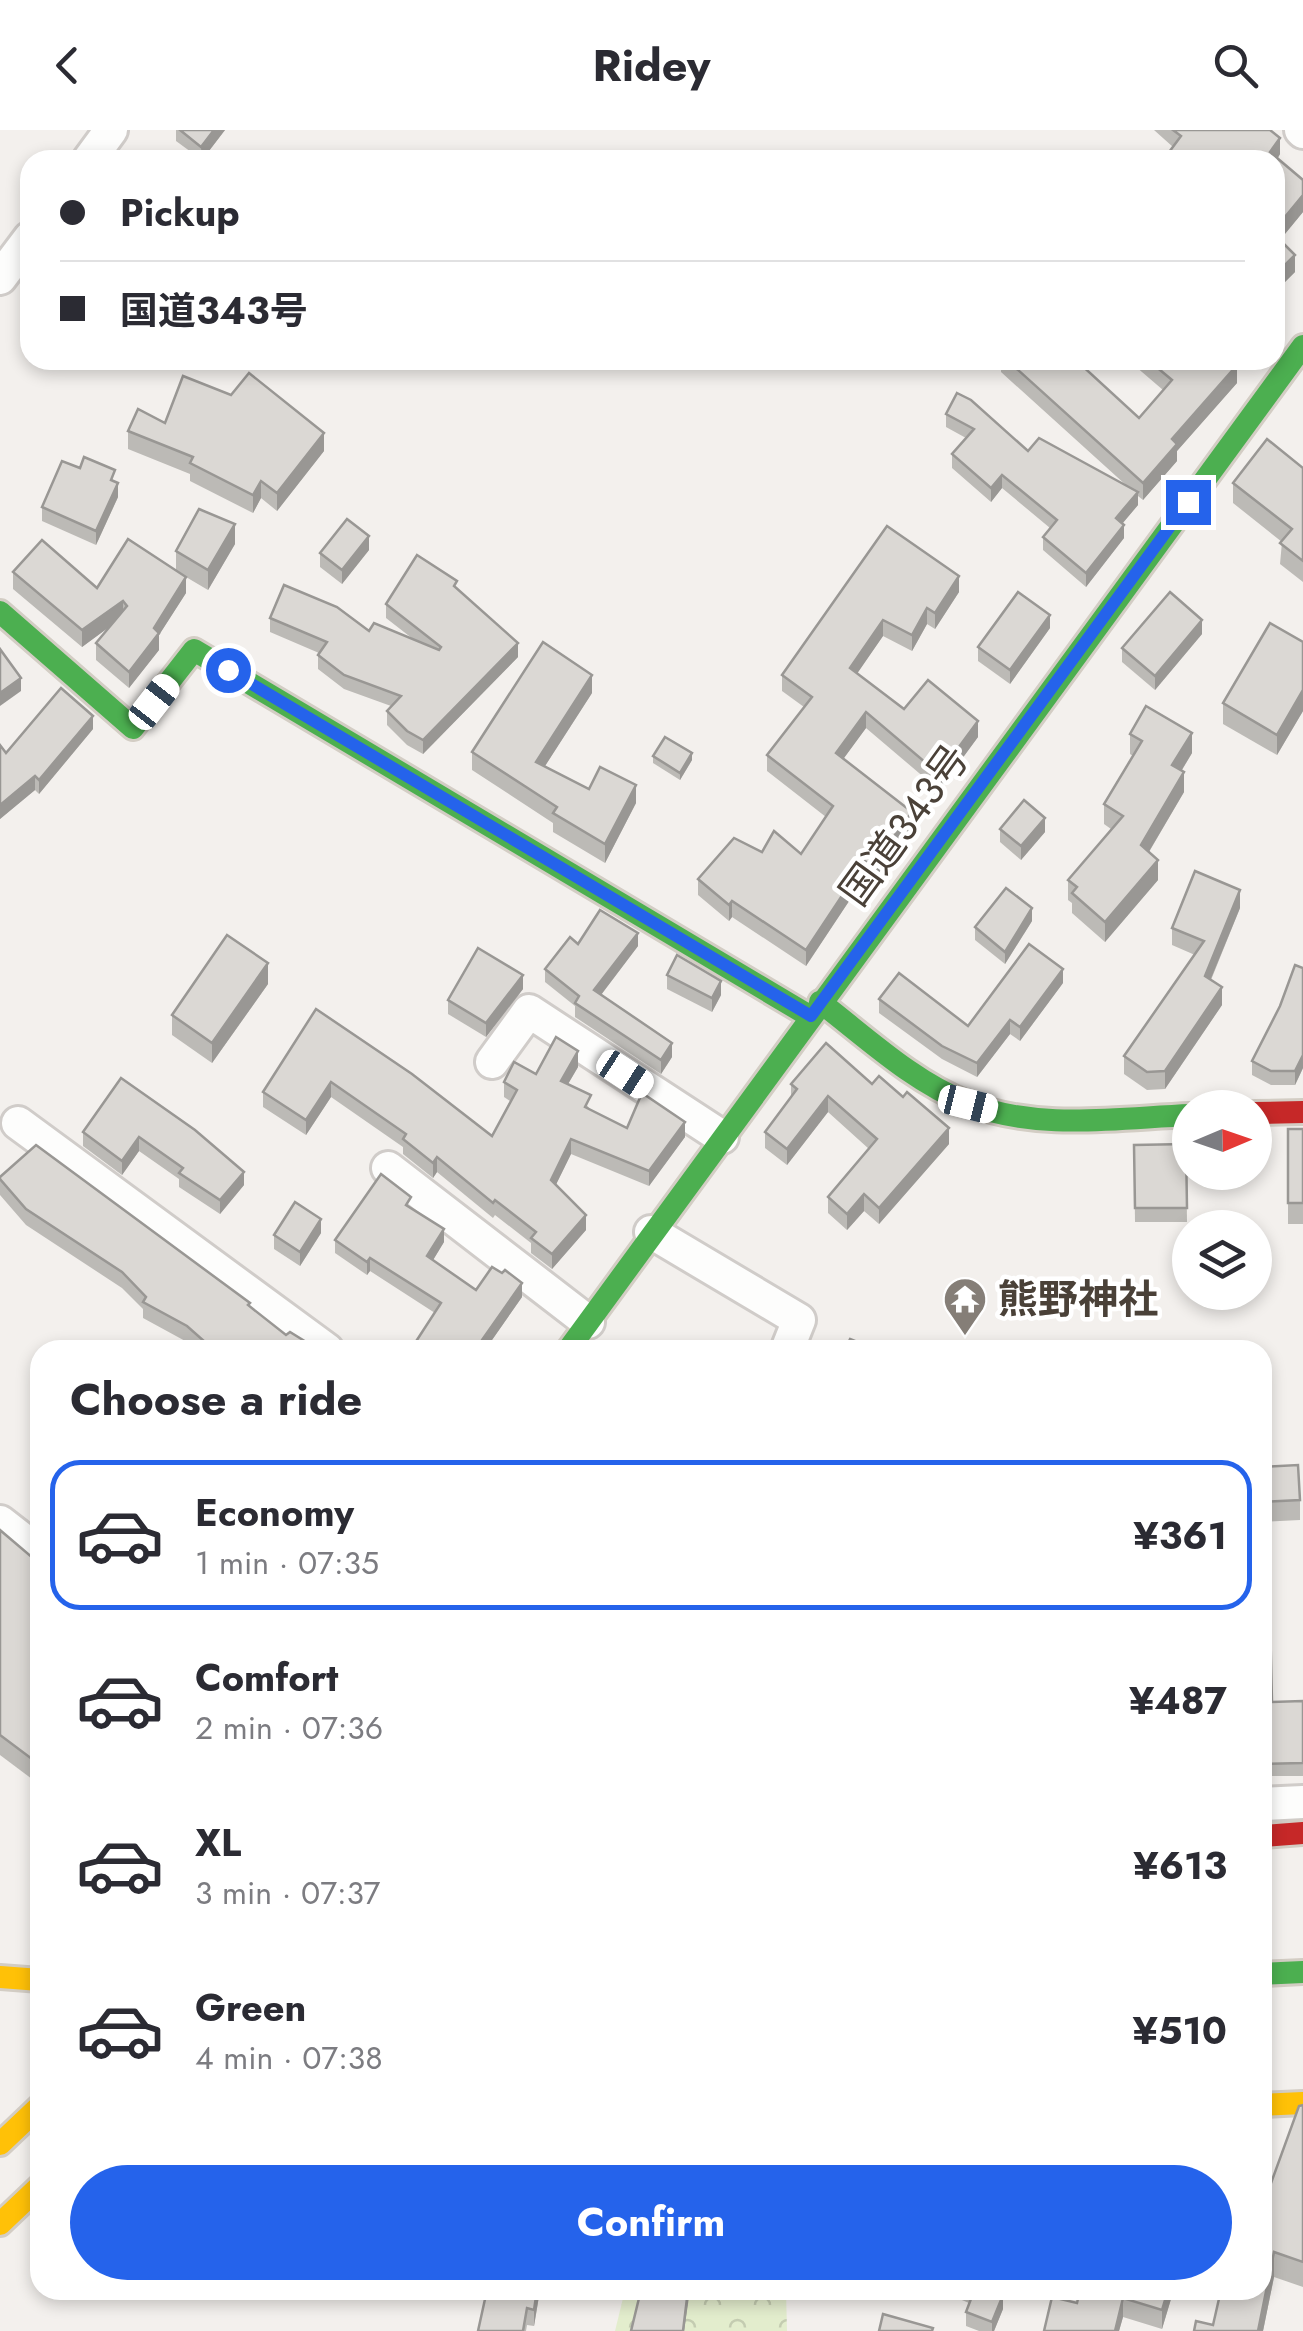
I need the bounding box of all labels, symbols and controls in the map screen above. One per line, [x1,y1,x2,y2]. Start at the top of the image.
text: Ridey [593,33,710,98]
icon: back [40,38,95,93]
icon: search [1208,38,1263,93]
text: Pickup [120,185,240,240]
text: 国道343号 [120,283,308,338]
route end [1166,480,1211,525]
route start [206,648,251,693]
car [124,669,184,735]
street label: 国道343号 [826,732,982,918]
car [592,1045,658,1103]
car [935,1082,1001,1126]
north arrow [1172,1090,1272,1190]
map controls [1172,1090,1272,1310]
button: layers [1172,1210,1272,1310]
place label: 熊野神社 [998,1270,1158,1328]
temple icon: 熊野神社 [942,1276,988,1337]
text: Choose a ride [70,1367,362,1432]
text: Economy [195,1485,354,1540]
icon: car [75,1490,165,1580]
text: ¥361 [1133,1508,1227,1563]
text: 1 min · 07:35 [195,1540,379,1586]
text: Comfort [195,1650,338,1705]
icon: car [75,1655,165,1745]
text: ¥487 [1129,1673,1227,1728]
text: 2 min · 07:36 [195,1705,383,1751]
text: XL [195,1815,241,1870]
icon: car [75,1820,165,1910]
text: ¥613 [1133,1838,1227,1893]
text: 3 min · 07:37 [195,1870,380,1916]
text: Green [195,1980,306,2035]
icon: car [75,1985,165,2075]
text: ¥510 [1133,2003,1227,2058]
text: 4 min · 07:38 [195,2035,383,2081]
button: Confirm [70,2165,1232,2280]

